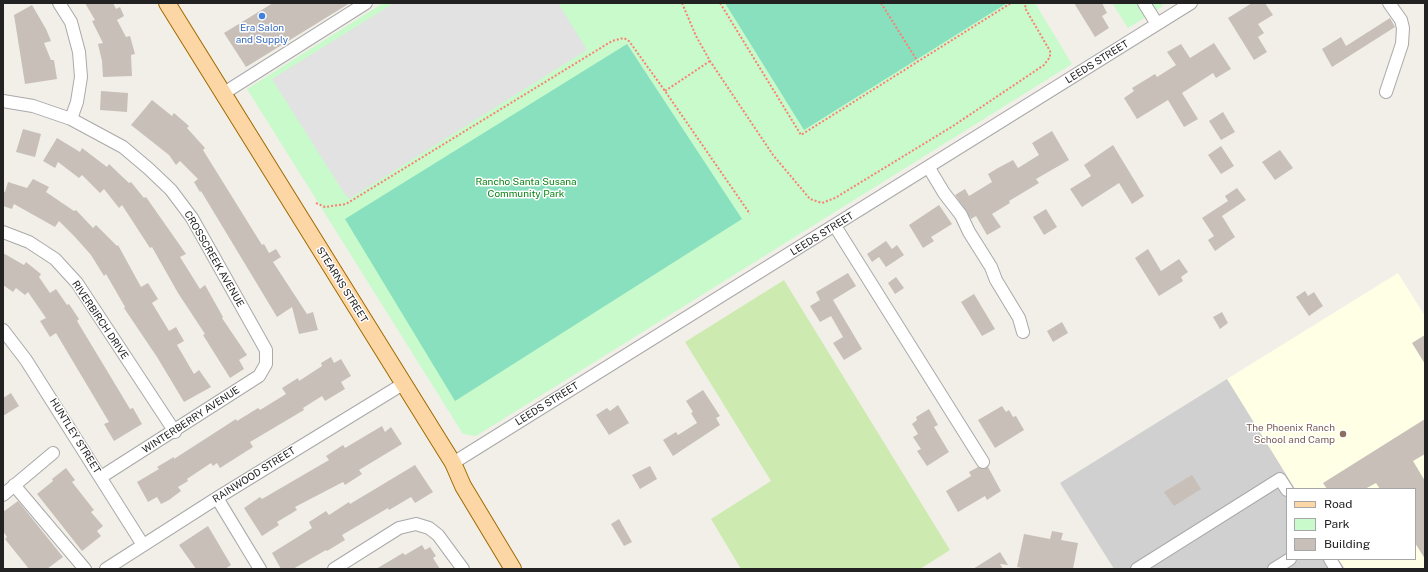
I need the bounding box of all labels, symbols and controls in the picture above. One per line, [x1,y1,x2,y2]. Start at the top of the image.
marker: Era Salon and Supply [257,11,267,21]
place label: Era Salon and Supply [236,22,288,46]
street label: LEEDS STREET [1063,38,1131,86]
park label: Rancho Santa Susana Community Park [475,176,577,200]
street label: CROSSCREEK AVENUE [181,209,247,309]
street label: LEEDS STREET [788,210,856,258]
street label: STEARNS STREET [314,245,370,325]
street label: RIVERBIRCH DRIVE [69,278,131,362]
street label: LEEDS STREET [513,380,581,428]
street label: WINTERBERRY AVENUE [140,384,242,456]
street label: HUNTLEY STREET [47,396,103,476]
place label: The Phoenix Ranch School and Camp [1246,422,1335,446]
marker: The Phoenix Ranch School and Camp [1338,429,1348,439]
street label: RAINWOOD STREET [210,445,298,505]
legend [1286,488,1416,560]
text: Road [1324,497,1352,511]
text: Park [1324,517,1350,531]
text: Building [1324,537,1370,551]

